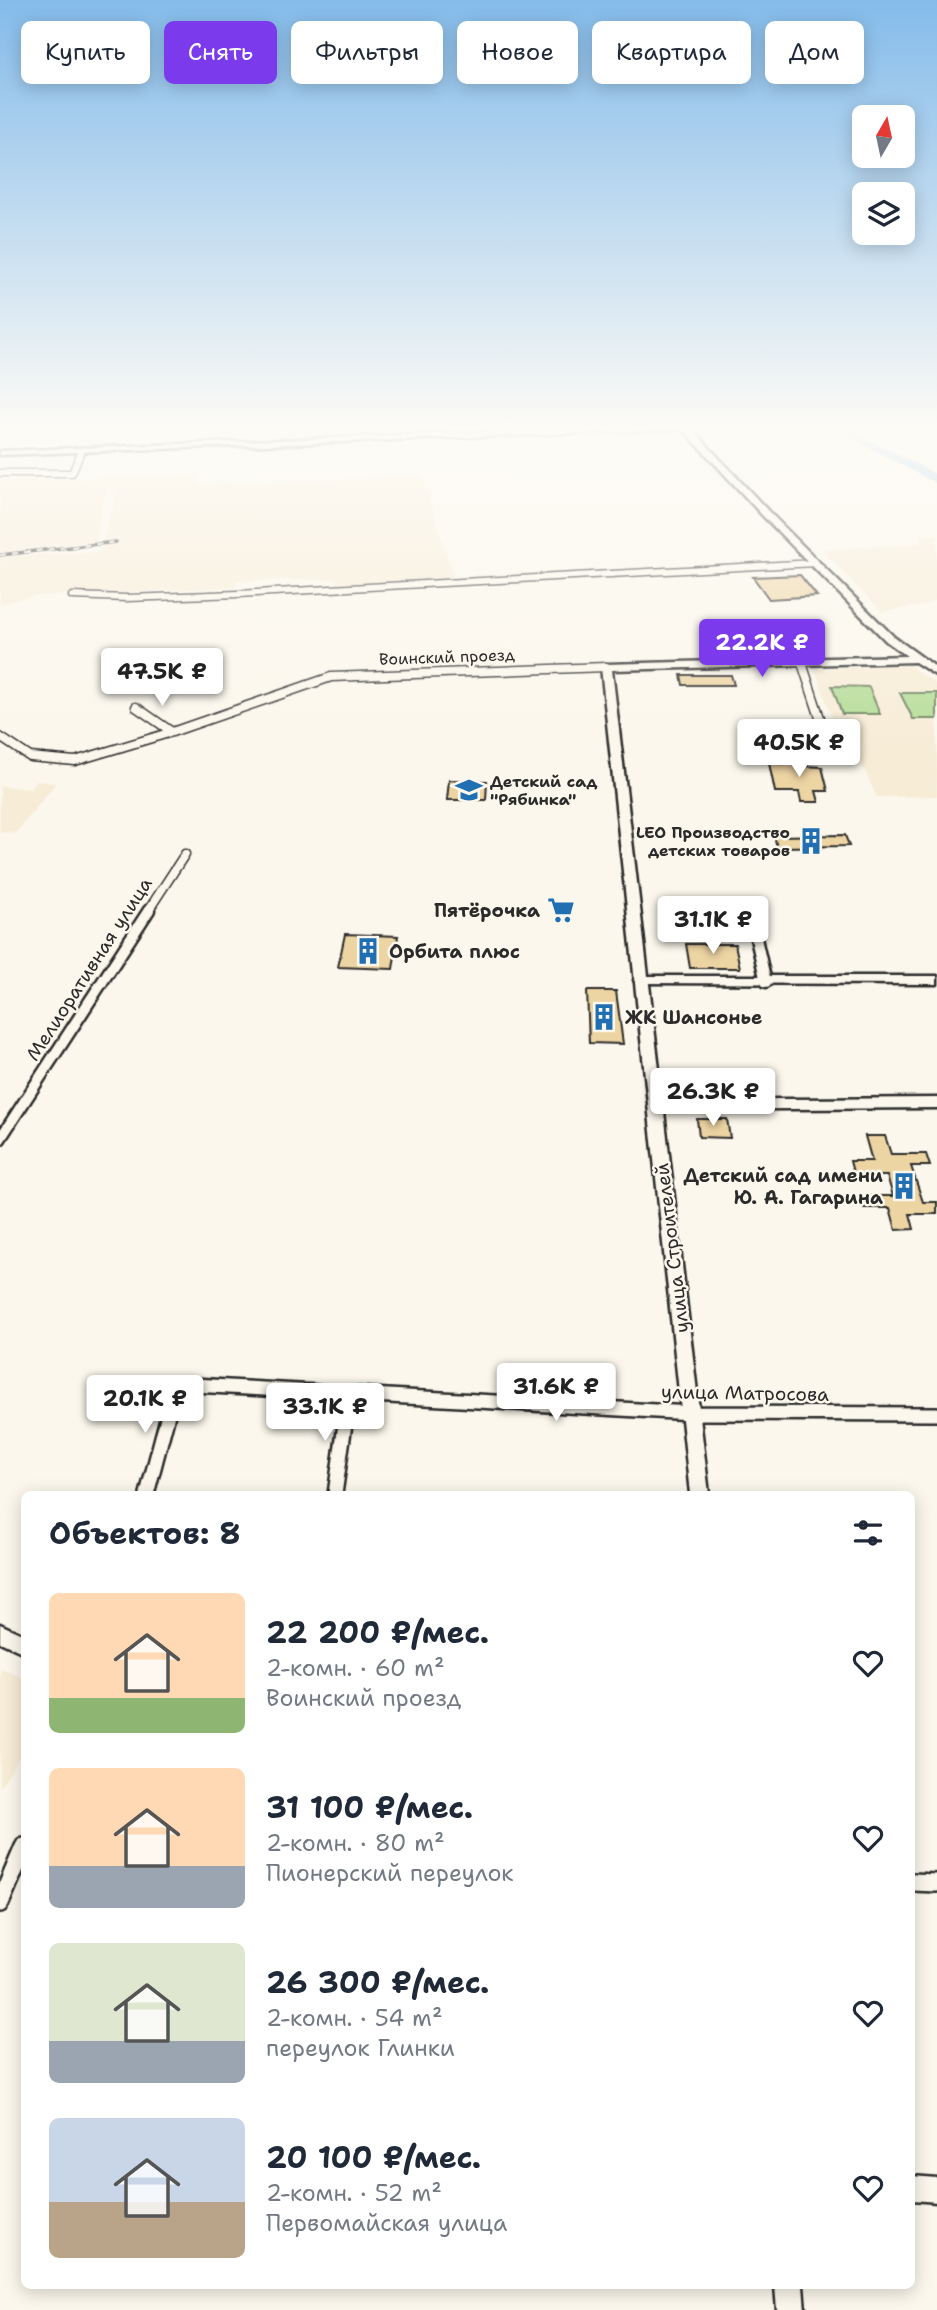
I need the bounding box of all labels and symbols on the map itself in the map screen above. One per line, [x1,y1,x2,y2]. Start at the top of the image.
north arrow [852,105,915,168]
pin: 22.2K ₽ [697,620,827,679]
street label: Воинский проезд [379,644,515,670]
pin: 47.5K ₽ [97,648,227,708]
pin: 40.5K ₽ [734,720,864,779]
place label: Детский сад "Рябинка" [490,771,598,810]
school or university icon: Детский сад "Рябинка" [454,775,484,805]
place label: LEO Производство детских товаров [636,822,790,861]
building icon: LEO Производство детских товаров [796,826,826,856]
street label: Мелиоративная улица [20,872,158,1066]
supermarket icon: Пятёрочка [546,895,576,925]
pin: 31.1K ₽ [648,897,778,956]
place label: Пятёрочка [434,898,540,923]
building icon: Орбита плюс [353,936,383,966]
place label: Орбита плюс [389,939,520,964]
building icon: ЖК Шансонье [589,1002,619,1032]
place label: ЖК Шансонье [625,1005,762,1030]
pin: 26.3K ₽ [648,1068,778,1128]
street label: улица Строителей [649,1162,695,1334]
place label: Детский сад имени Ю. А. Гагарина [683,1163,883,1210]
building icon: Детский сад имени Ю. А. Гагарина [889,1171,919,1201]
pin: 31.6K ₽ [491,1364,621,1423]
pin: 20.1K ₽ [80,1376,210,1435]
street label: улица Матросова [661,1379,829,1407]
pin: 33.1K ₽ [260,1384,390,1443]

